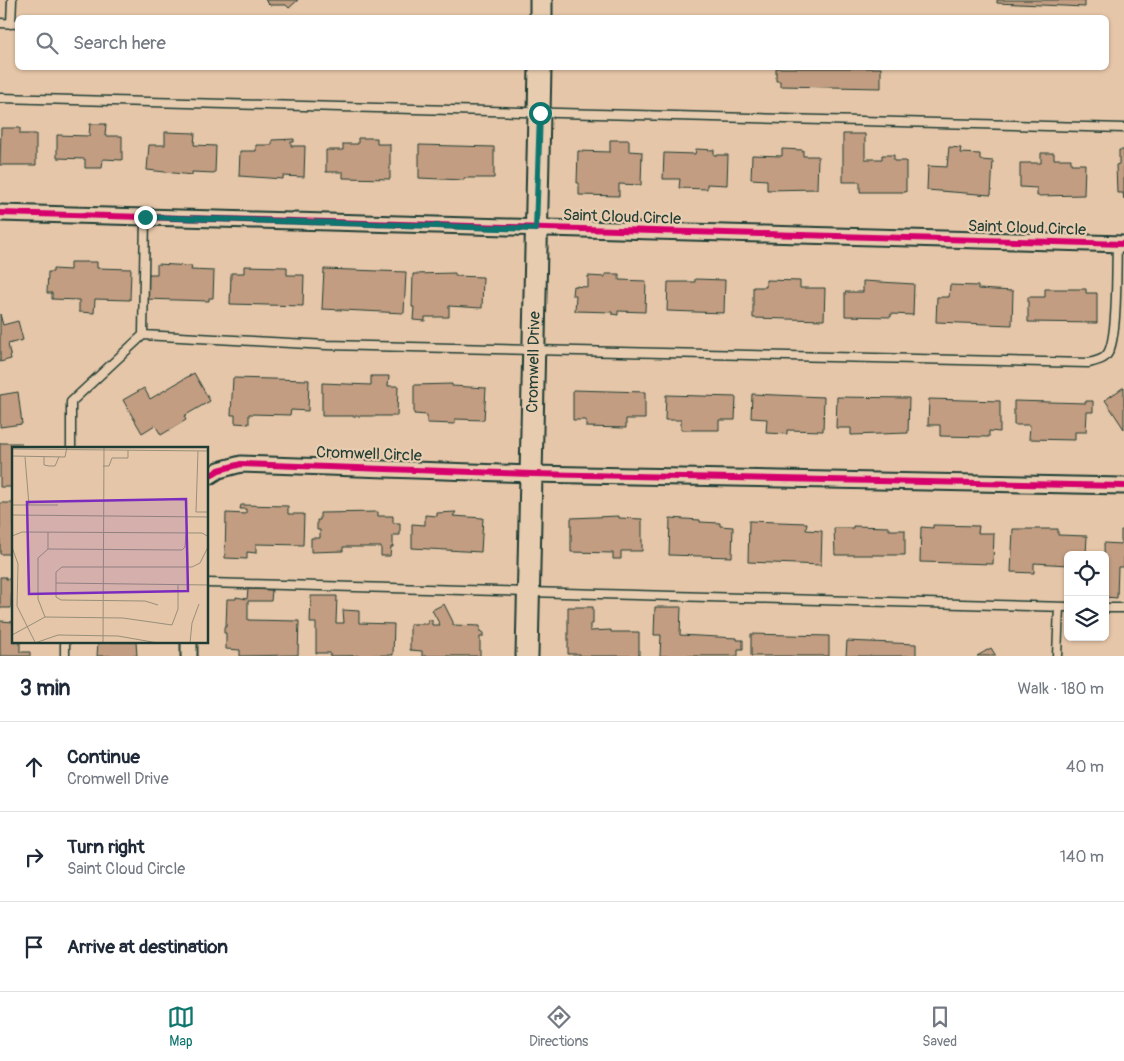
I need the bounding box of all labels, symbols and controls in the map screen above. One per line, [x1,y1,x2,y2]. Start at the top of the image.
search box [15,15,1109,70]
icon: search [33,29,61,57]
text: Search here [73,31,166,55]
route start [529,102,552,125]
street label: Saint Cloud Circle [563,205,681,229]
route end [134,206,157,229]
street label: Saint Cloud Circle [968,216,1086,240]
street label: Cromwell Drive [522,311,545,413]
street label: Cromwell Circle [316,442,422,466]
inset map [12,447,209,644]
map controls [1064,551,1109,641]
button: locate [1064,551,1109,596]
button: layers [1064,596,1109,641]
text: 3 min [20,675,70,702]
text: Walk · 180 m [1017,679,1104,699]
text: Continue [67,745,140,769]
icon: ahead [20,753,48,781]
text: 40 m [1066,757,1104,777]
text: Cromwell Drive [67,769,169,789]
text: Turn right [67,835,145,859]
icon: right [20,843,48,871]
text: 140 m [1060,847,1104,867]
text: Saint Cloud Circle [67,859,185,879]
icon: arrive [20,933,48,961]
text: Arrive at destination [67,935,228,959]
tab: Map [167,1003,195,1050]
tab: Directions [529,1003,588,1050]
tab: Saved [922,1003,957,1050]

